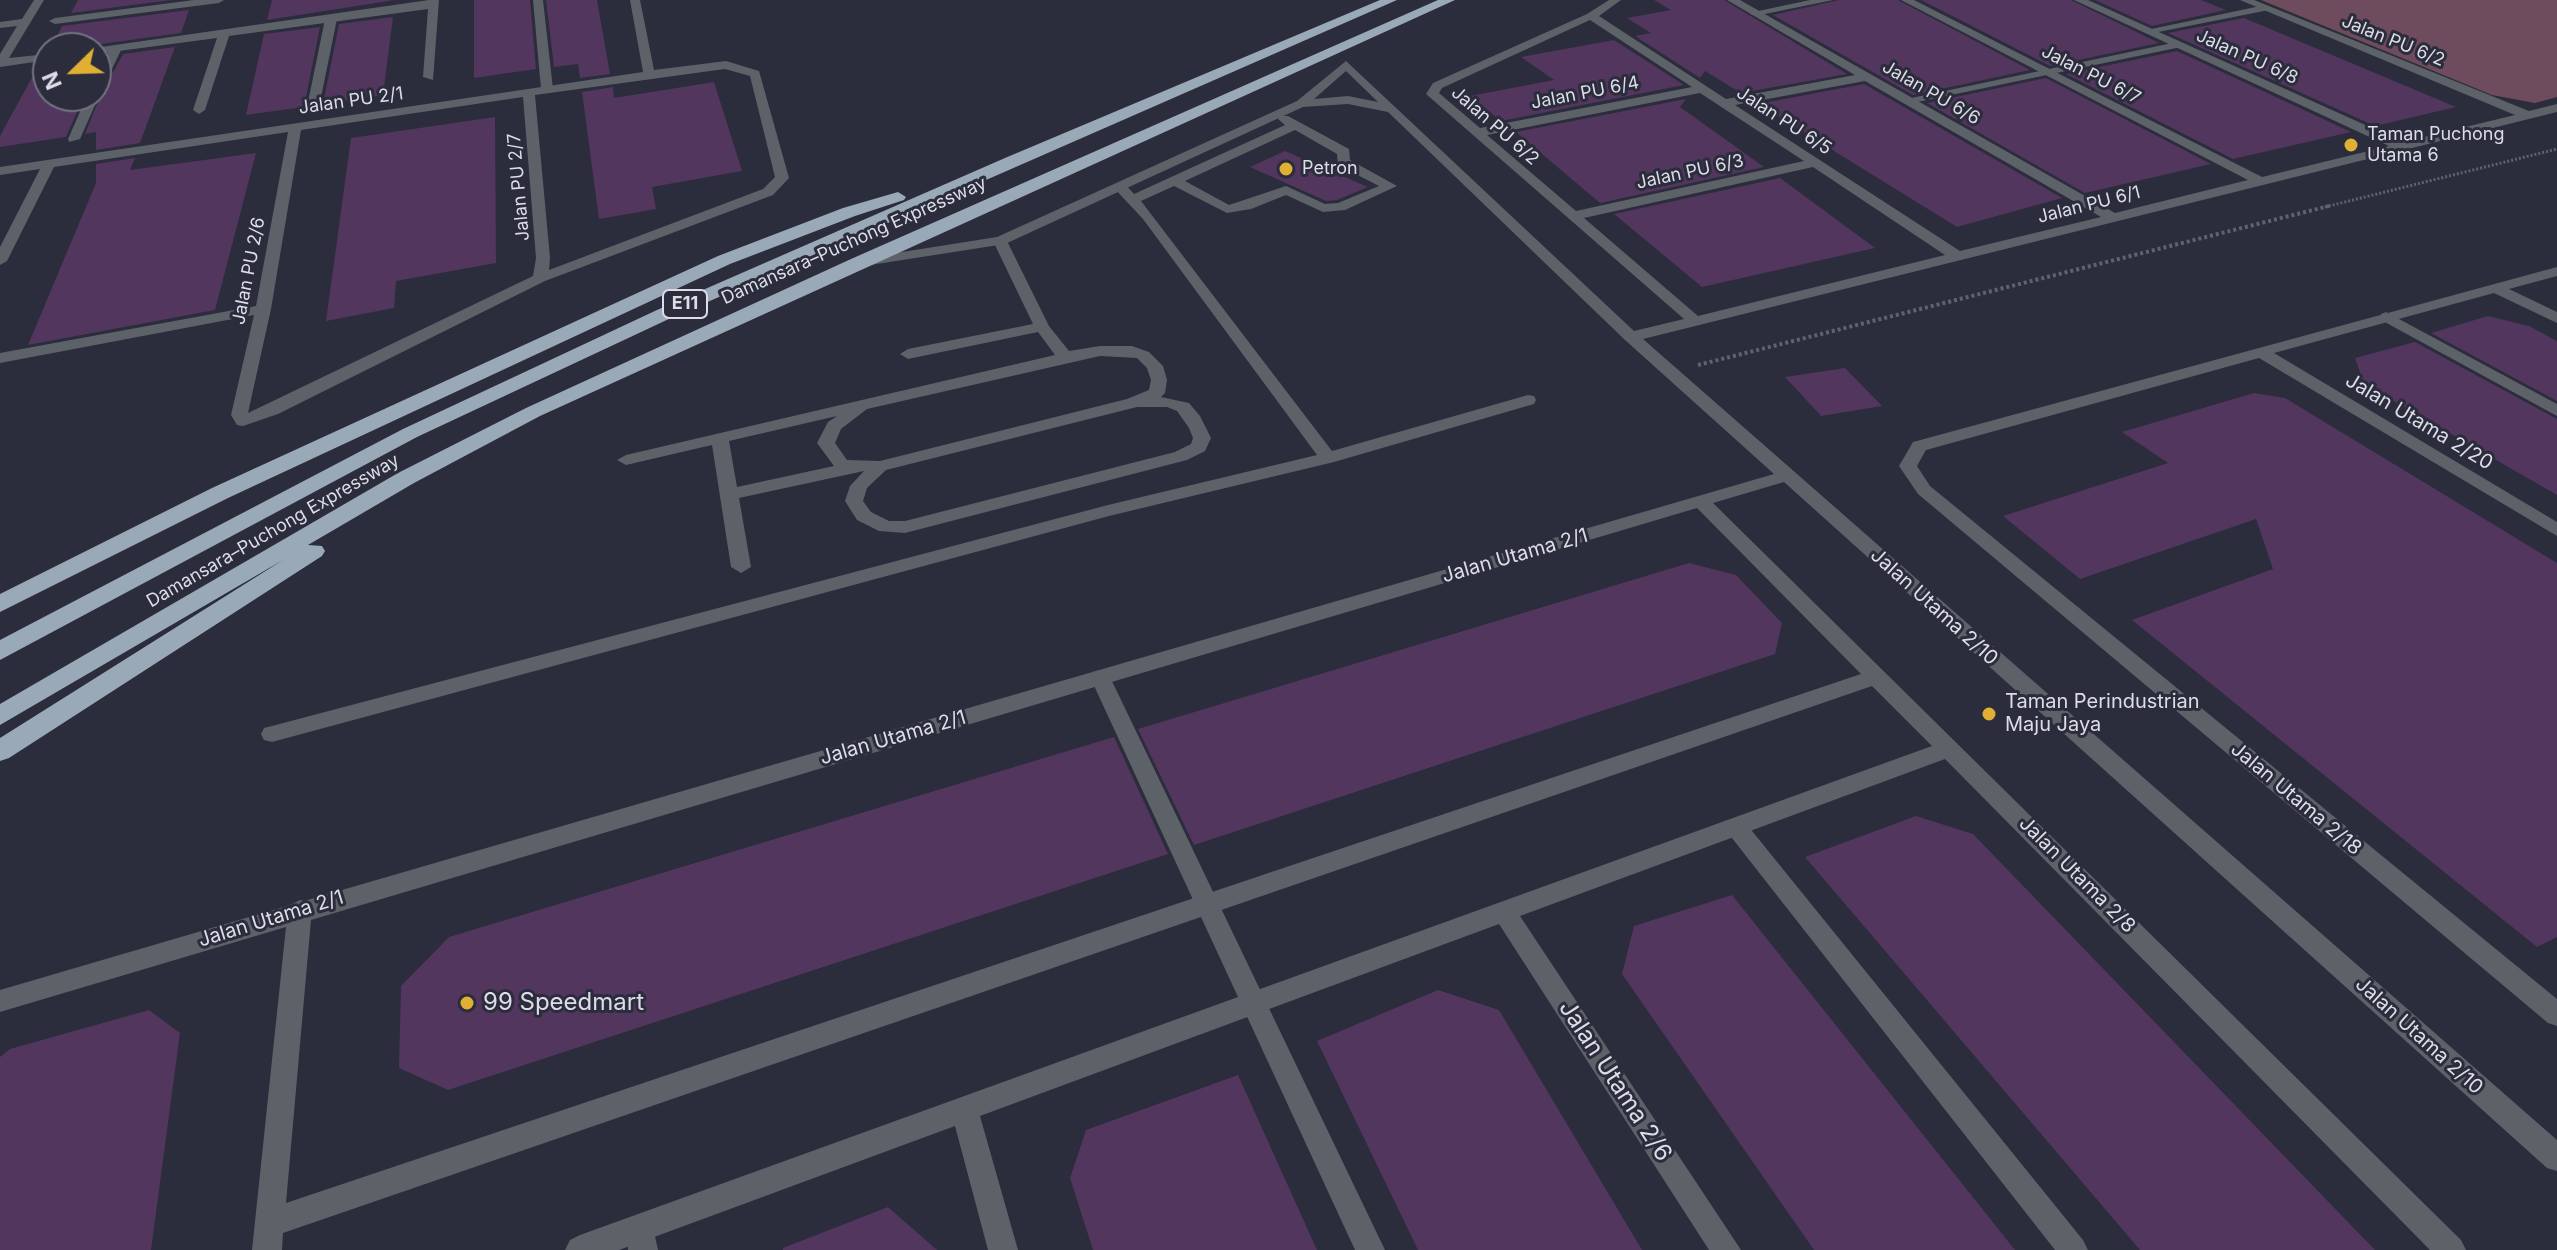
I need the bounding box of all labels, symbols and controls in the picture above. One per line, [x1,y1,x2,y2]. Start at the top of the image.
street label: Jalan PU 6/2 [2338,11,2448,71]
street label: Jalan PU 6/8 [2193,25,2301,89]
north arrow [32,32,112,112]
street label: Jalan PU 6/7 [2038,41,2144,109]
street label: Jalan PU 6/6 [1878,56,1984,130]
text: N [37,68,67,93]
street label: Jalan PU 6/4 [1529,72,1641,114]
street label: Jalan PU 6/2 [1447,82,1543,170]
street label: Jalan PU 6/5 [1732,82,1836,160]
street label: Jalan PU 2/1 [297,83,405,119]
place label: Taman Puchong Utama 6 [2367,124,2505,166]
street label: Jalan PU 2/7 [504,132,534,242]
marker: Taman Puchong Utama 6 [2342,136,2360,154]
street label: Jalan PU 6/3 [1634,150,1746,194]
place label: Petron [1302,158,1358,180]
marker: Petron [1277,160,1295,178]
street label: Damansara–Puchong Expressway [718,173,990,309]
street label: Jalan PU 6/1 [2035,182,2143,228]
street label: Jalan PU 2/6 [228,215,270,327]
road number: E11 [663,290,707,318]
street label: Jalan Utama 2/20 [2341,369,2497,475]
street label: Damansara–Puchong Expressway [143,450,403,612]
street label: Jalan Utama 2/1 [1439,524,1591,588]
street label: Jalan Utama 2/10 [1865,543,2003,671]
place label: Taman Perindustrian Maju Jaya [2005,690,2200,737]
marker: Taman Perindustrian Maju Jaya [1980,705,1998,723]
street label: Jalan Utama 2/1 [817,706,969,770]
street label: Jalan Utama 2/18 [2226,737,2366,861]
street label: Jalan Utama 2/8 [2014,812,2140,938]
street label: Jalan Utama 2/1 [195,885,347,953]
street label: Jalan Utama 2/10 [2350,972,2488,1100]
place label: 99 Speedmart [483,989,644,1017]
marker: 99 Speedmart [458,994,476,1012]
street label: Jalan Utama 2/6 [1552,995,1678,1167]

